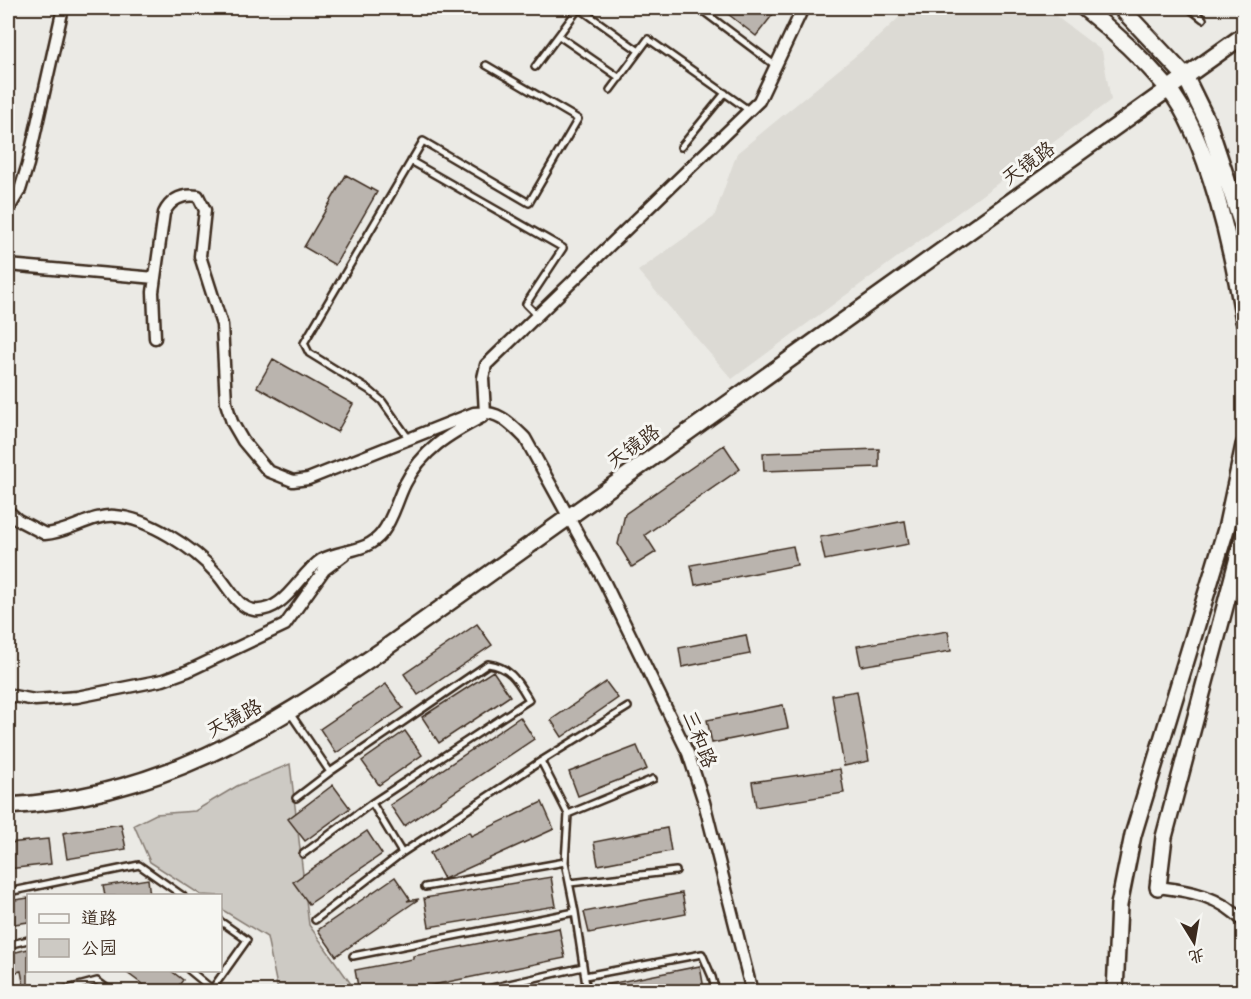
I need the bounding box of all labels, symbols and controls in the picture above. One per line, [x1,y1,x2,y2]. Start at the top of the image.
street label: 天镜路 [997,135,1061,191]
street label: 天镜路 [602,418,666,474]
street label: 天镜路 [202,693,267,744]
street label: 三和路 [677,707,723,773]
legend [27,894,222,972]
text: 道路 [81,907,117,930]
north arrow [1164,912,1224,972]
text: 公园 [81,937,117,960]
text: 北 [1187,944,1206,967]

